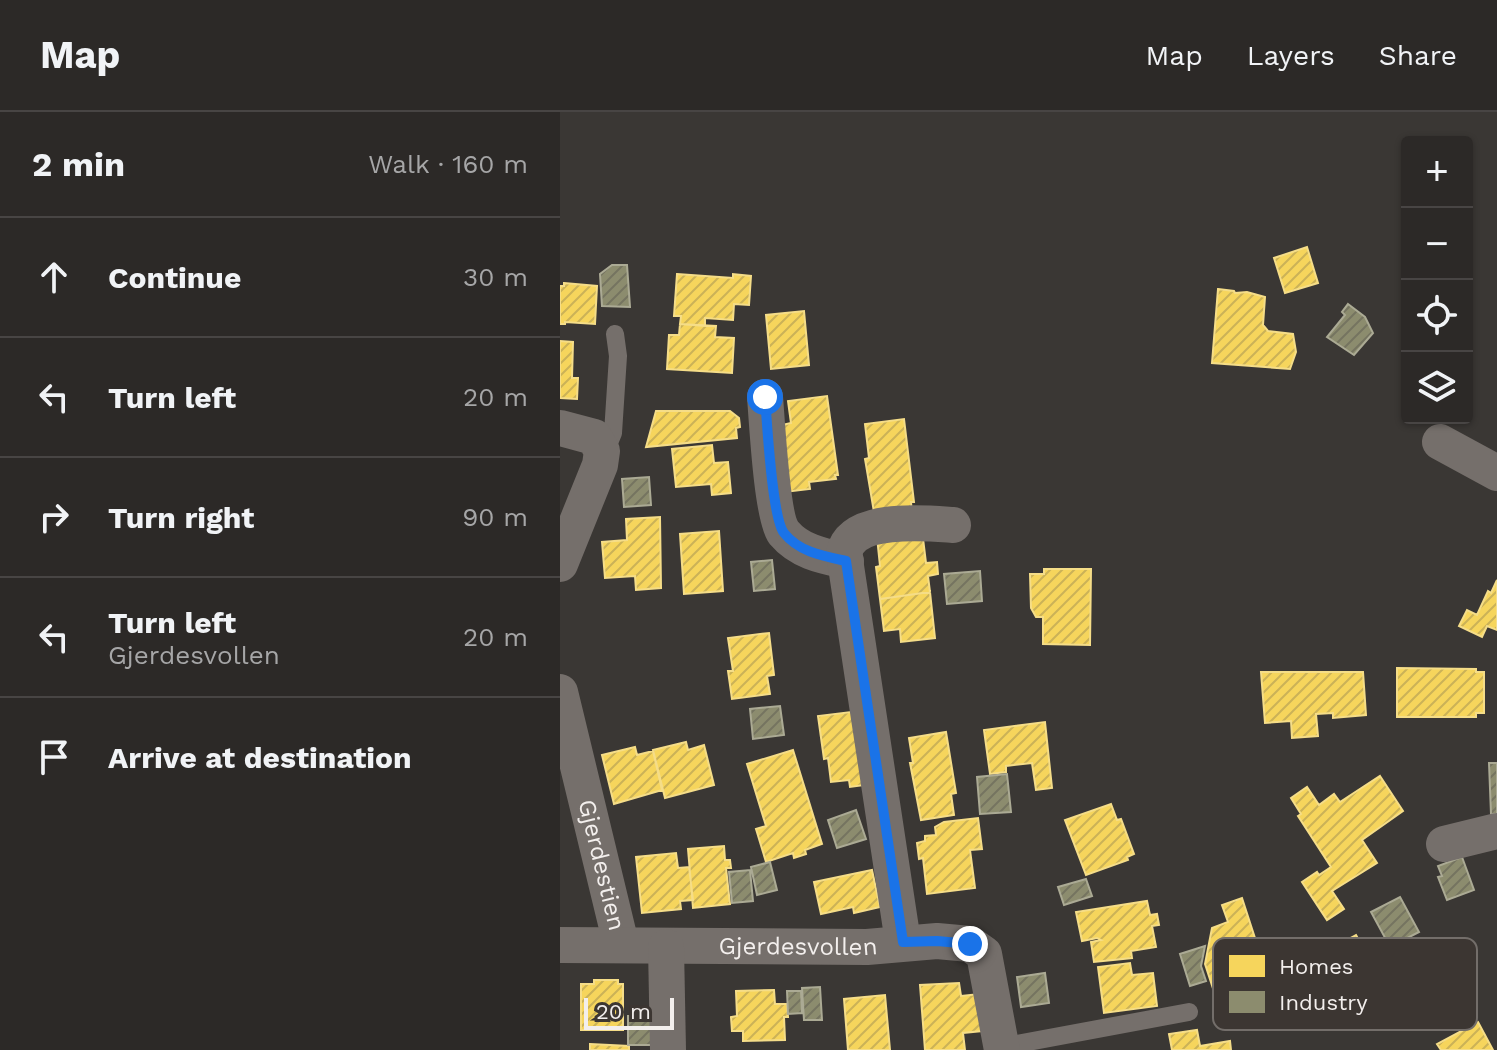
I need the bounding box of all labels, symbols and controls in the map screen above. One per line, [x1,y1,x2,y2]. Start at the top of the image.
text: Map [40,33,120,77]
text: Map [1146,39,1203,72]
text: Layers [1247,39,1335,72]
text: Share [1379,39,1457,72]
map controls [1401,136,1473,424]
button: + [1401,136,1473,208]
text: 2 min [32,144,125,184]
text: Walk · 160 m [368,149,528,179]
button: − [1401,208,1473,280]
icon: ahead [32,255,76,299]
text: Continue [108,260,241,295]
text: 30 m [463,262,528,292]
button: locate [1401,280,1473,352]
button: layers [1401,352,1473,424]
icon: left [32,375,76,419]
route start [747,379,783,415]
text: Turn left [108,380,236,415]
text: 20 m [463,382,528,412]
icon: right [32,495,76,539]
text: Turn right [108,500,254,535]
text: 90 m [462,502,528,532]
text: Turn left [108,605,236,640]
icon: left [32,615,76,659]
text: 20 m [463,622,528,652]
text: Gjerdesvollen [108,640,280,670]
icon: arrive [32,735,76,779]
text: Arrive at destination [108,740,412,775]
street label: Gjerdestien [573,797,631,933]
route end [952,926,988,962]
street label: Gjerdesvollen [719,932,878,961]
legend [1213,938,1477,1030]
text: Homes [1279,954,1353,979]
text: Industry [1279,990,1368,1015]
scale bar [584,994,674,1030]
text: 20 m [596,999,651,1024]

